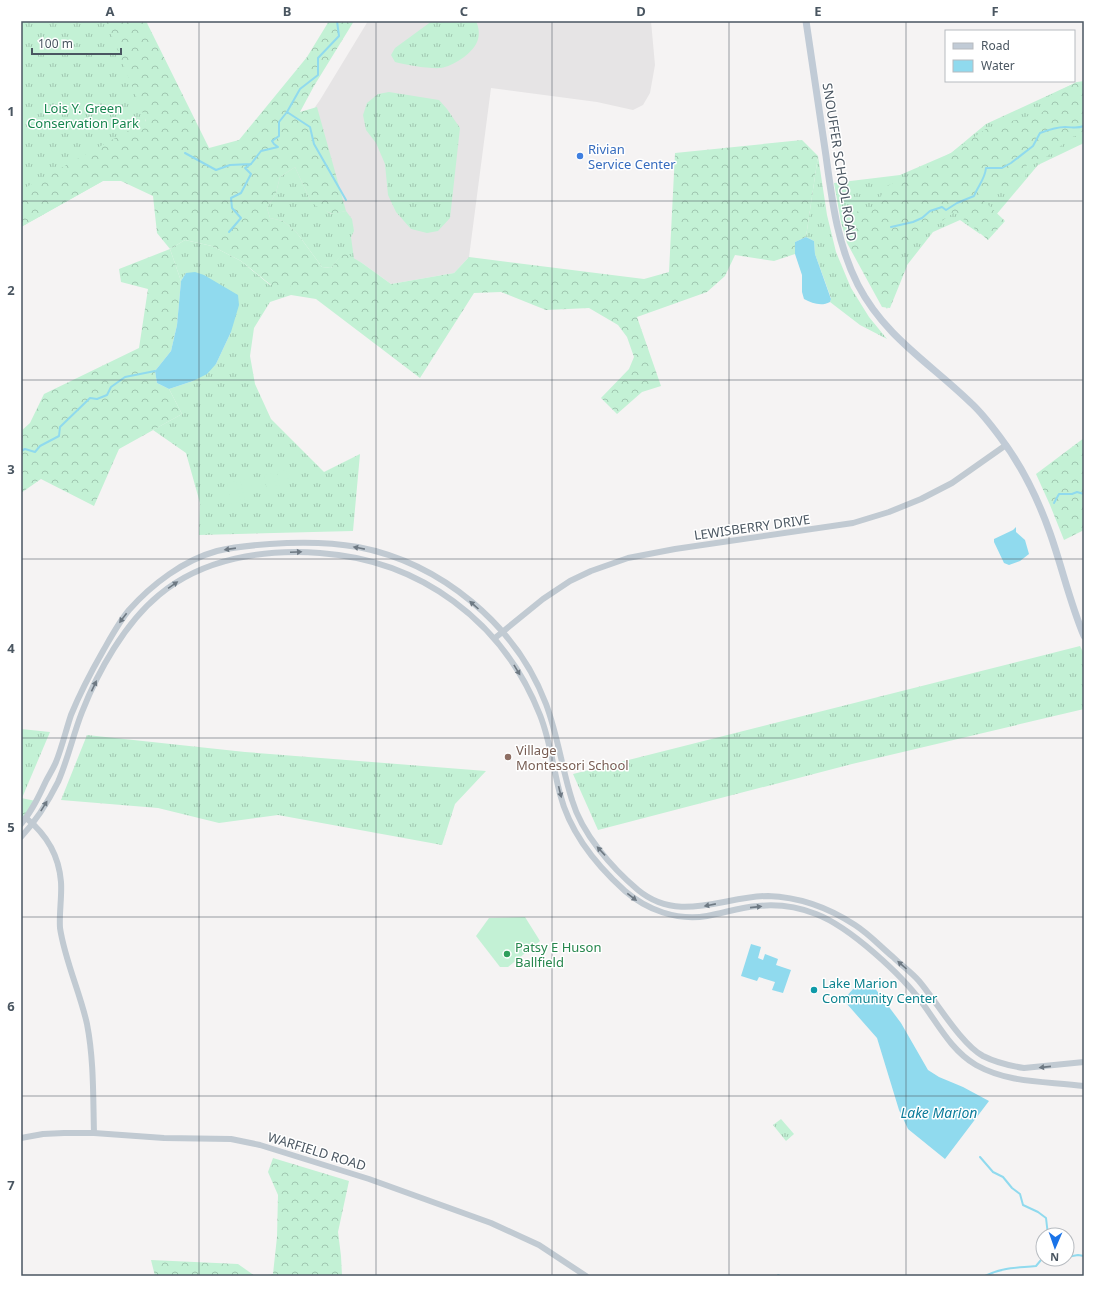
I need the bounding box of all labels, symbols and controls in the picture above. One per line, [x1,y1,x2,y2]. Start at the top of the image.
text: A [106,2,115,20]
text: B [283,2,291,20]
text: C [460,2,468,20]
text: D [636,2,646,20]
text: E [814,2,822,20]
text: F [991,2,999,20]
scale bar [32,30,121,56]
legend [945,30,1075,82]
text: 100 m [38,35,73,52]
text: Road [981,37,1010,54]
text: Water [981,57,1015,74]
street label: SNOUFFER SCHOOL ROAD [819,82,861,242]
park label: Lois Y. Green Conservation Park [27,99,139,132]
text: 1 [7,102,15,120]
place label: Rivian Service Center [588,140,676,173]
marker: Rivian Service Center [575,151,585,161]
text: 2 [7,281,15,299]
text: 3 [7,460,15,478]
street label: LEWISBERRY DRIVE [693,510,811,544]
one-way arrow [353,544,366,550]
one-way arrow [224,546,236,552]
one-way arrow [290,549,302,556]
one-way arrow [167,581,178,589]
one-way arrow [469,600,480,609]
one-way arrow [119,612,127,623]
text: 4 [7,639,15,657]
one-way arrow [514,664,521,676]
one-way arrow [91,681,97,692]
place label: Village Montessori School [516,741,629,774]
marker: Village Montessori School [503,752,513,762]
one-way arrow [557,786,563,798]
one-way arrow [40,801,48,811]
text: 5 [7,818,15,836]
one-way arrow [596,846,605,857]
one-way arrow [627,892,637,900]
one-way arrow [704,903,716,909]
one-way arrow [750,904,762,910]
place label: Patsy E Huson Ballfield [515,938,602,971]
marker: Patsy E Huson Ballfield [502,949,512,959]
one-way arrow [897,961,907,970]
place label: Lake Marion Community Center [822,974,938,1007]
marker: Lake Marion Community Center [809,985,819,995]
text: 6 [7,997,15,1015]
one-way arrow [1039,1063,1051,1070]
water label: Lake Marion [901,1103,977,1122]
street label: WARFIELD ROAD [266,1128,368,1174]
text: 7 [7,1176,15,1194]
north arrow [1035,1227,1075,1267]
text: N [1050,1250,1059,1265]

